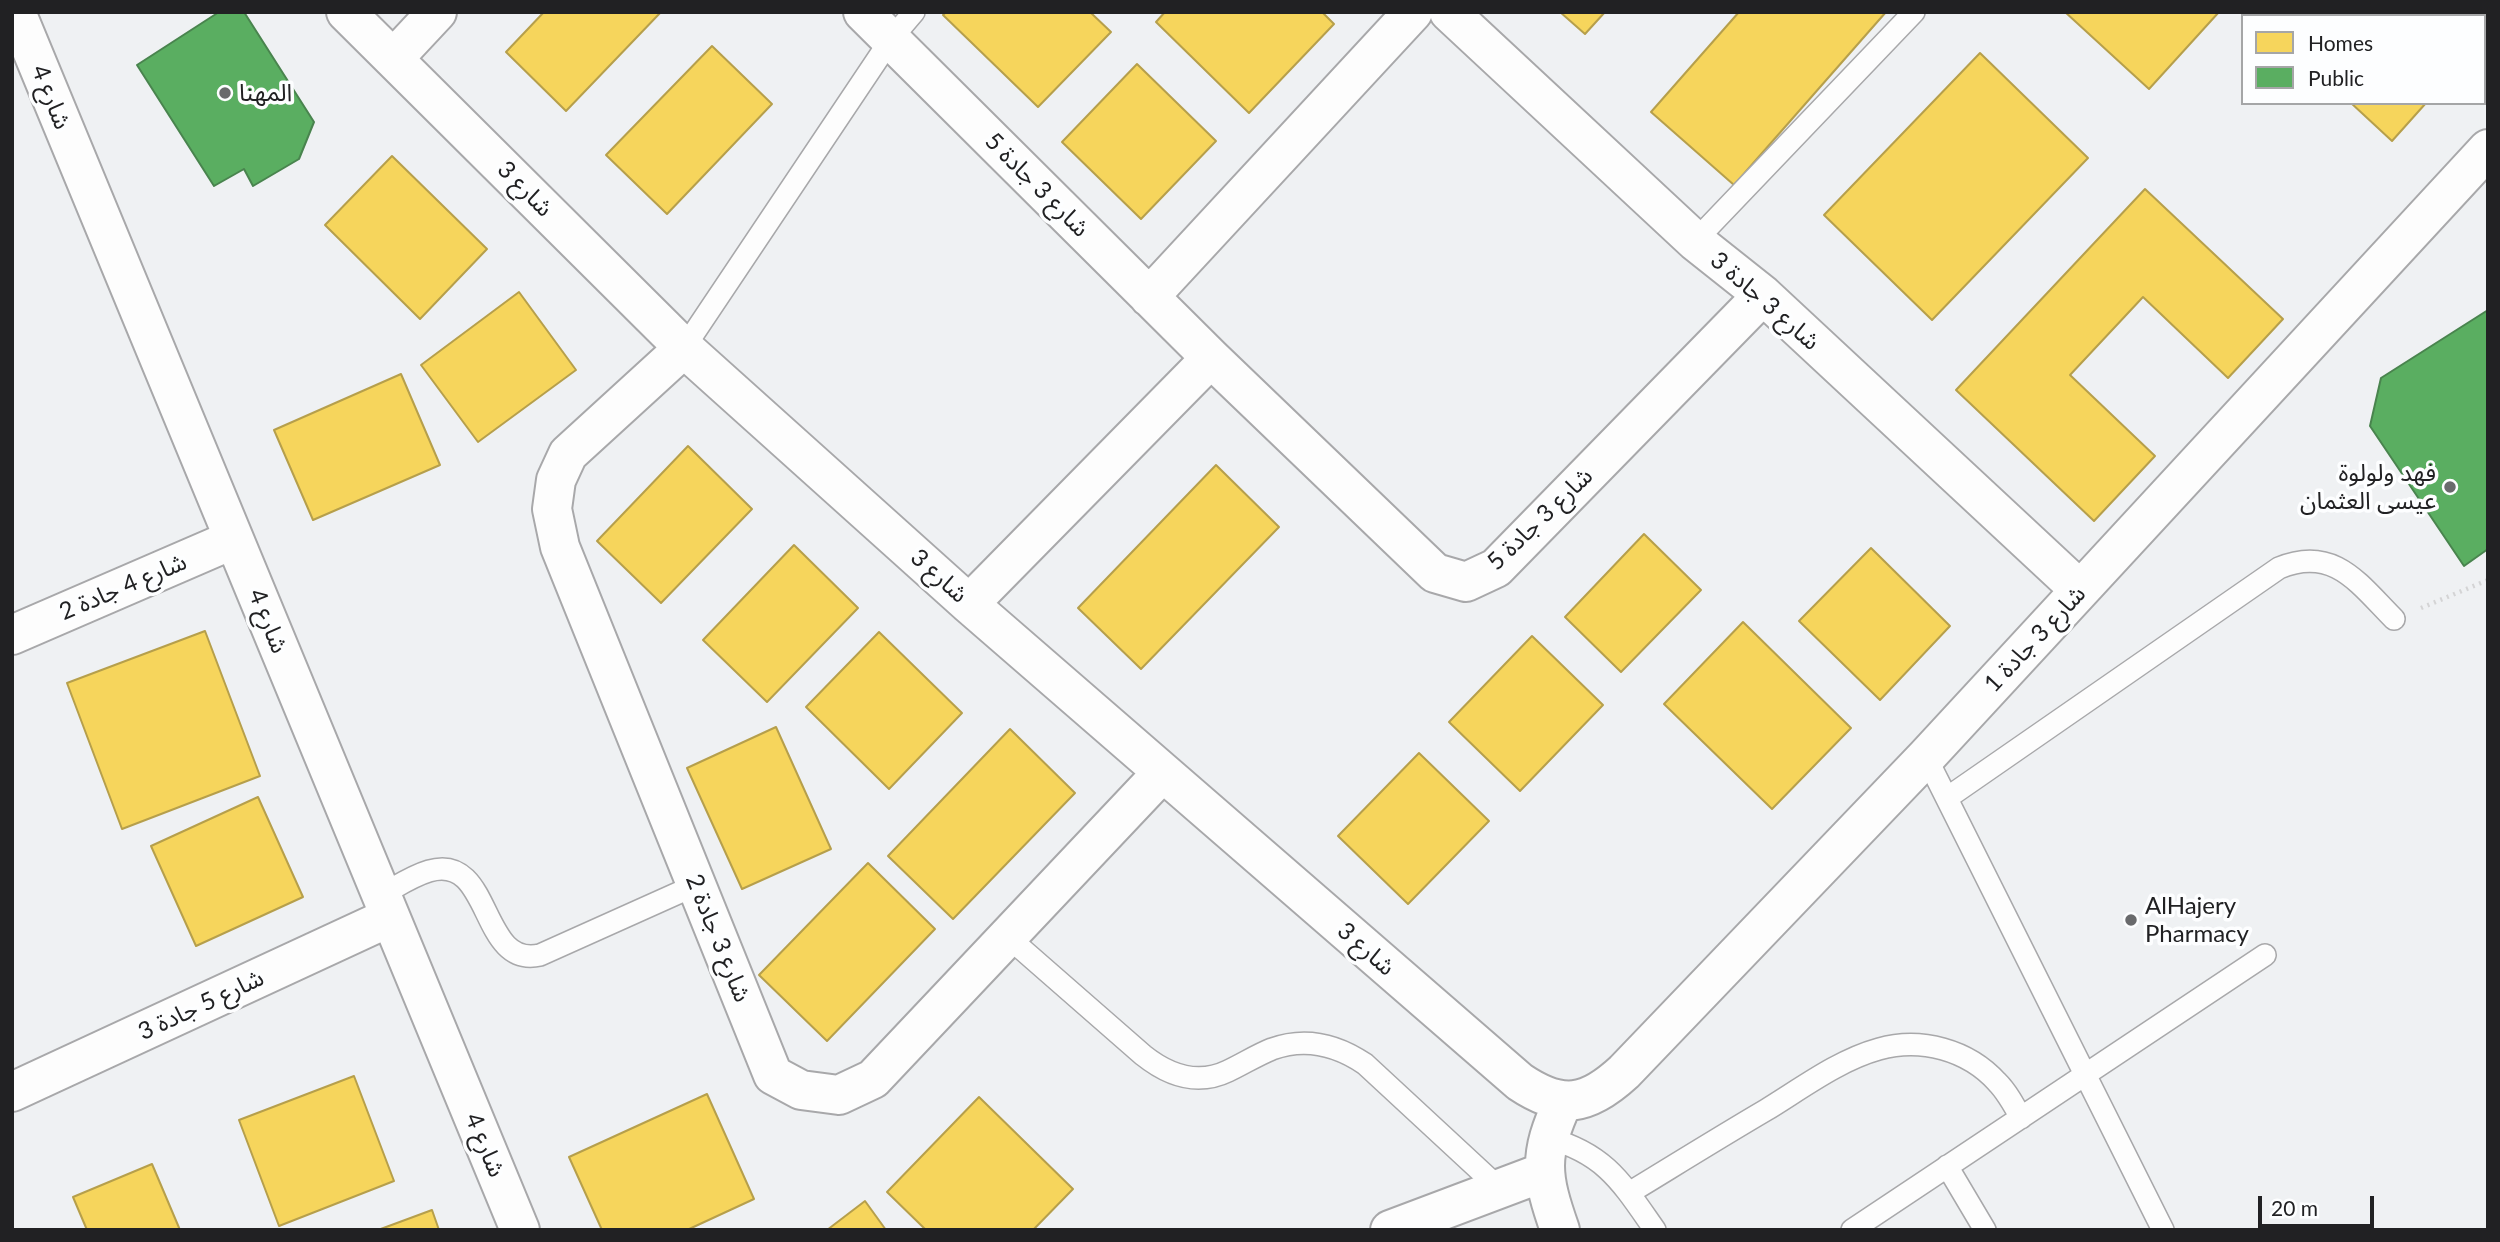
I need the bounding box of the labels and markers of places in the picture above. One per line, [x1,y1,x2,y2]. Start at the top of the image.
place label: المهنا [239,79,292,107]
marker: المهنا [217,85,233,101]
place label: فهد ولولوة عيسى العثمان [2300,459,2436,515]
marker: فهد ولولوة عيسى العثمان [2442,479,2458,495]
place label: AlHajery Pharmacy [2145,892,2249,948]
marker: AlHajery Pharmacy [2123,912,2139,928]

